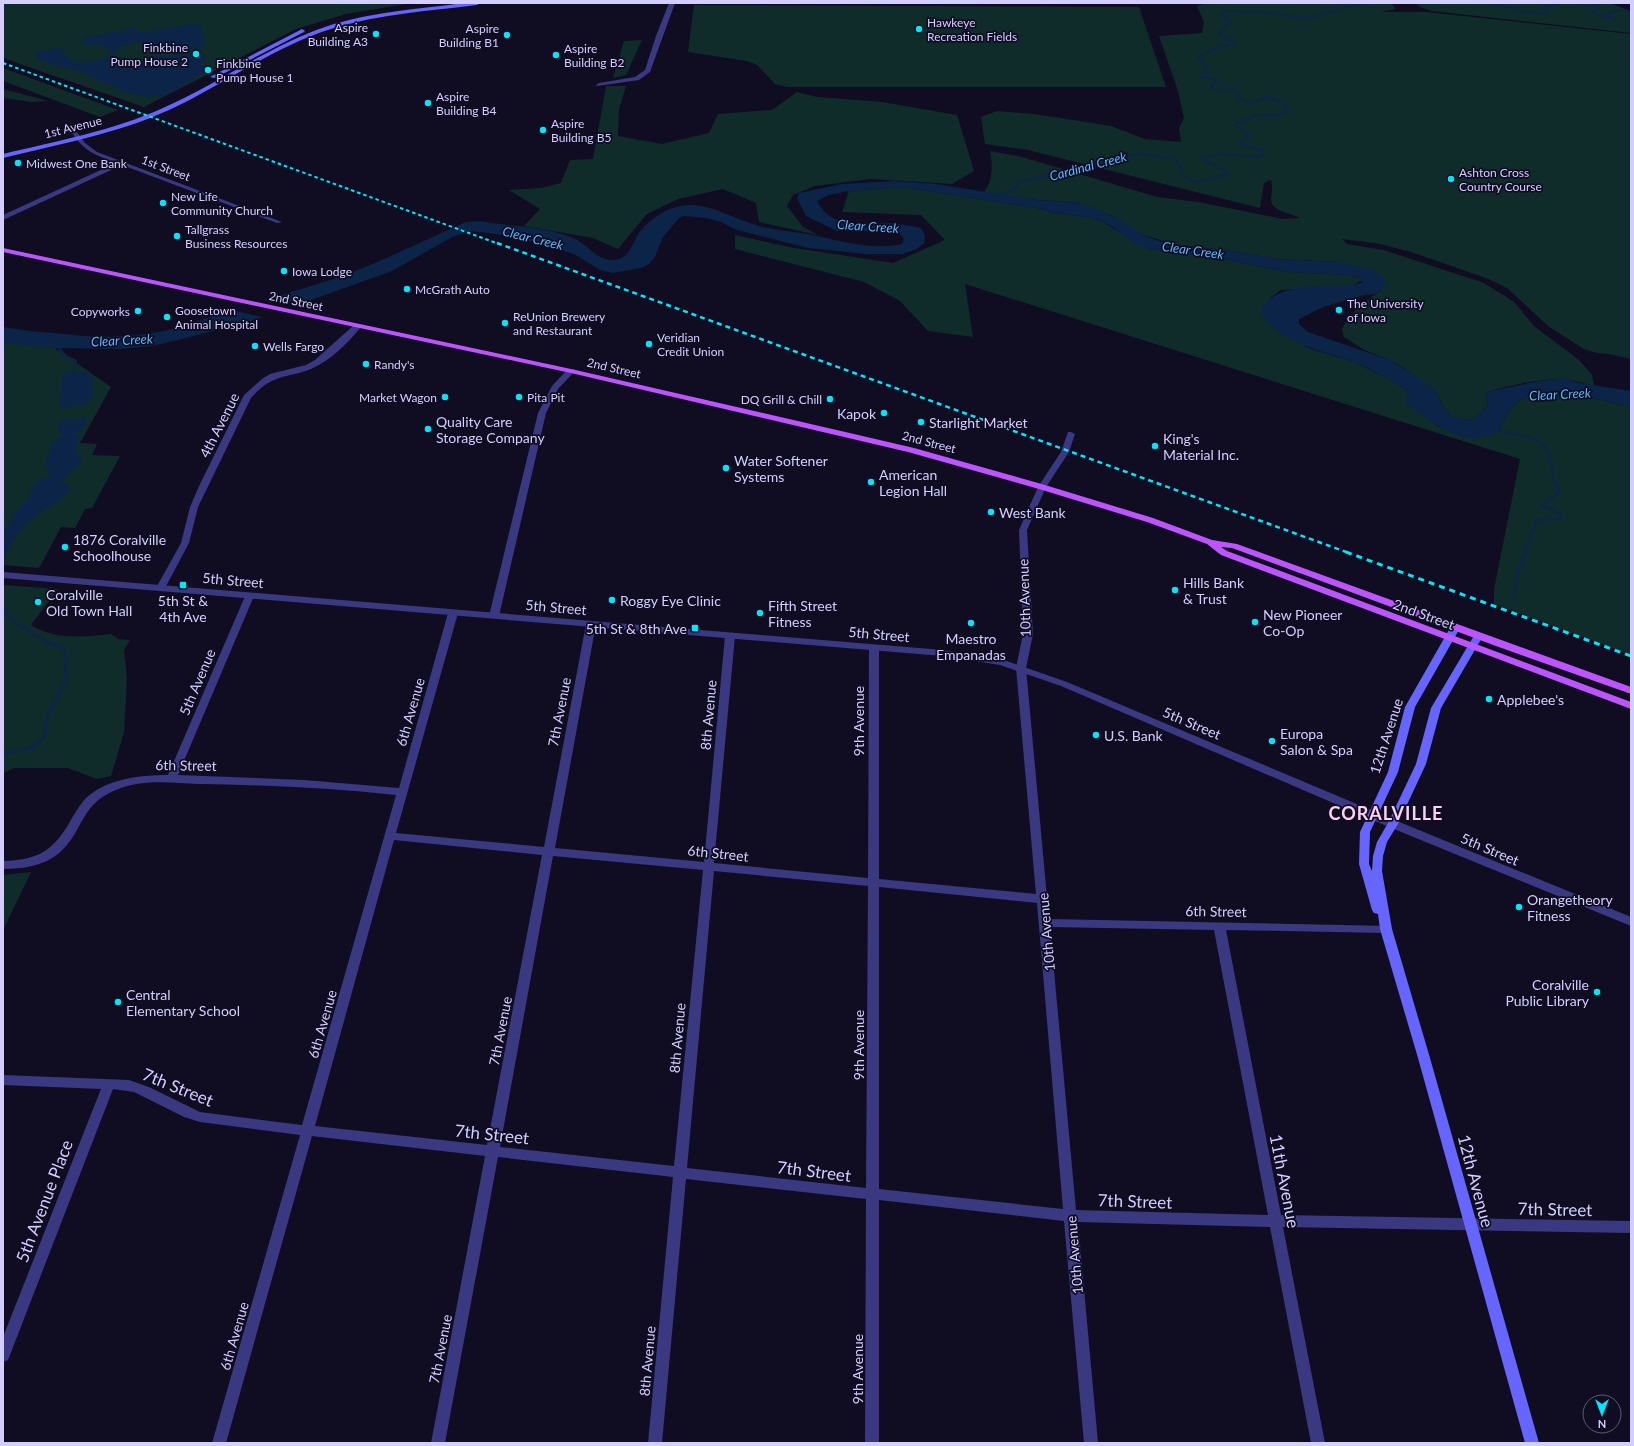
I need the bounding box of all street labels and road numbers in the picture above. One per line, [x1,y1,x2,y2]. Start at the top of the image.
street label: 1st Avenue [43,113,103,141]
street label: 1st Street [139,152,193,184]
street label: 2nd Street [268,288,325,314]
street label: 2nd Street [585,355,643,382]
street label: 4th Avenue [195,390,243,460]
street label: 2nd Street [900,428,958,457]
street label: 10th Avenue [1014,558,1034,638]
street label: 5th Street [202,569,264,591]
street label: 2nd Street [1391,595,1457,633]
street label: 5th Street [525,596,587,618]
street label: 5th Street [848,623,910,645]
street label: 5th Avenue [175,646,219,718]
street label: 6th Avenue [392,676,428,748]
street label: 7th Avenue [544,676,574,748]
street label: 8th Avenue [696,679,720,751]
street label: 9th Avenue [850,686,867,756]
street label: 12th Avenue [1366,696,1406,776]
street label: 5th Street [1160,703,1224,743]
street label: 6th Street [155,756,217,774]
street label: 5th Street [1458,829,1522,869]
street label: 6th Street [687,841,749,865]
street label: 10th Avenue [1034,892,1058,972]
street label: 6th Street [1185,902,1247,920]
street label: 6th Avenue [304,988,340,1060]
street label: 7th Avenue [485,995,515,1067]
street label: 8th Avenue [665,1002,689,1074]
street label: 9th Avenue [850,1010,867,1080]
street label: 7th Street [140,1063,216,1111]
street label: 7th Street [454,1120,530,1148]
street label: 11th Avenue [1266,1132,1304,1230]
street label: 12th Avenue [1454,1132,1498,1230]
street label: 5th Avenue Place [11,1137,77,1265]
street label: 7th Street [776,1156,852,1186]
street label: 7th Street [1097,1189,1173,1213]
street label: 7th Street [1518,1198,1592,1220]
street label: 10th Avenue [1062,1215,1086,1295]
street label: 6th Avenue [216,1300,252,1372]
street label: 7th Avenue [425,1313,455,1385]
street label: 8th Avenue [635,1325,659,1397]
street label: 9th Avenue [849,1334,866,1404]

